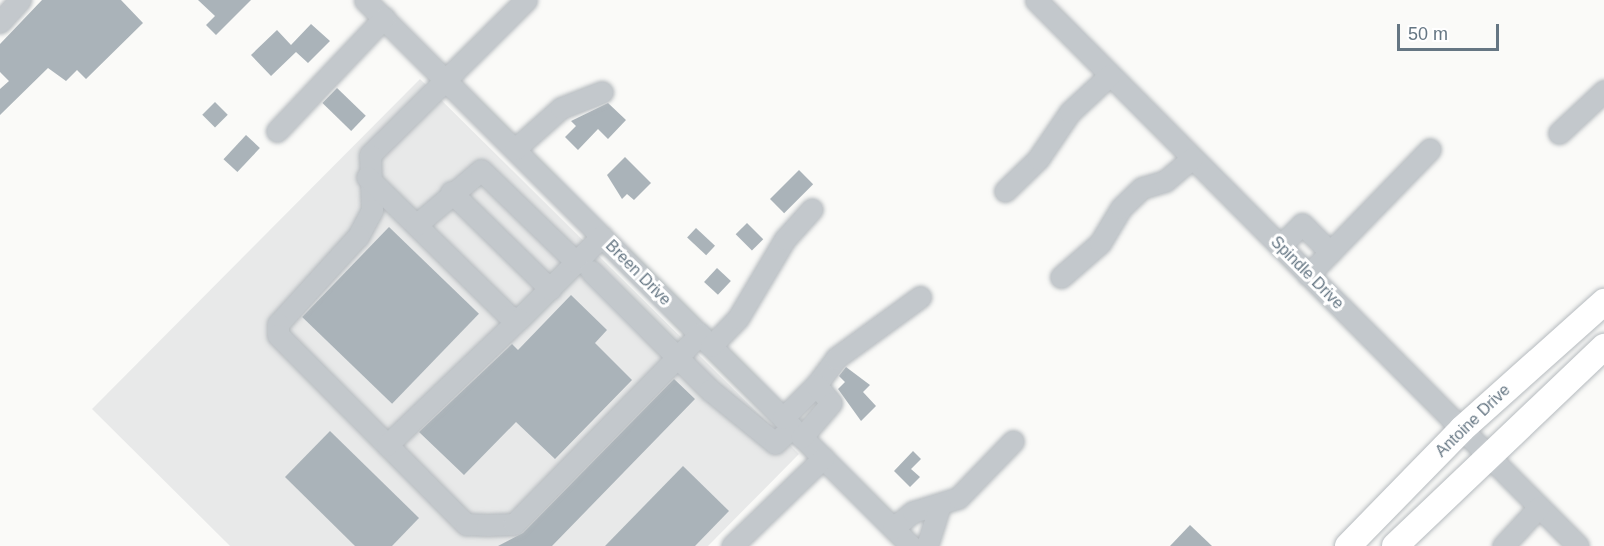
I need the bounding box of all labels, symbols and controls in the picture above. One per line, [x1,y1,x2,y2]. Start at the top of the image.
scale bar [1400,12,1502,50]
text: 50 m [1408,24,1448,44]
street label: Spindle Drive [1267,233,1347,313]
street label: Breen Drive [601,236,675,310]
street label: Antoine Drive [1432,381,1514,461]

